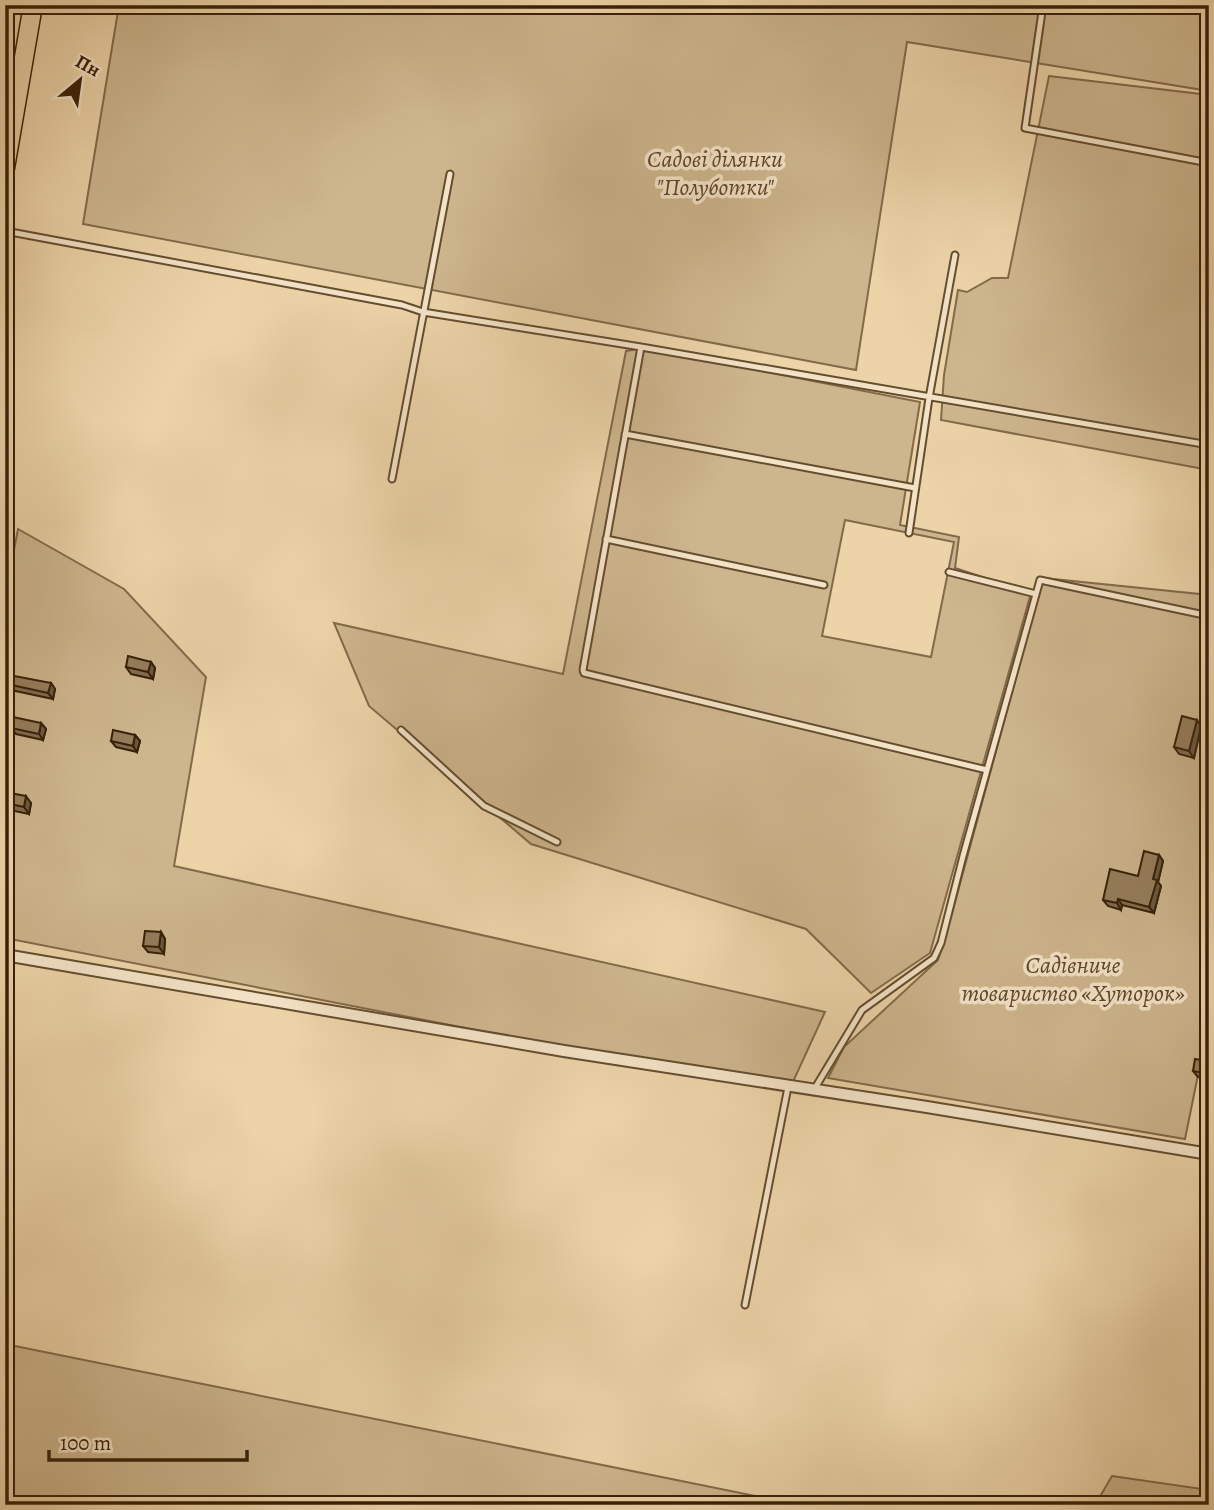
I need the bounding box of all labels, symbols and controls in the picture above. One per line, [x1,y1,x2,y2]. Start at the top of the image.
north arrow [46,46,116,116]
text: Пн [71,49,105,83]
park label: Садові ділянки "Полуботки" [647,143,783,203]
park label: Садівниче товариство «Хуторок» [961,949,1185,1009]
scale bar [49,1419,247,1463]
text: 100 m [60,1429,111,1457]

